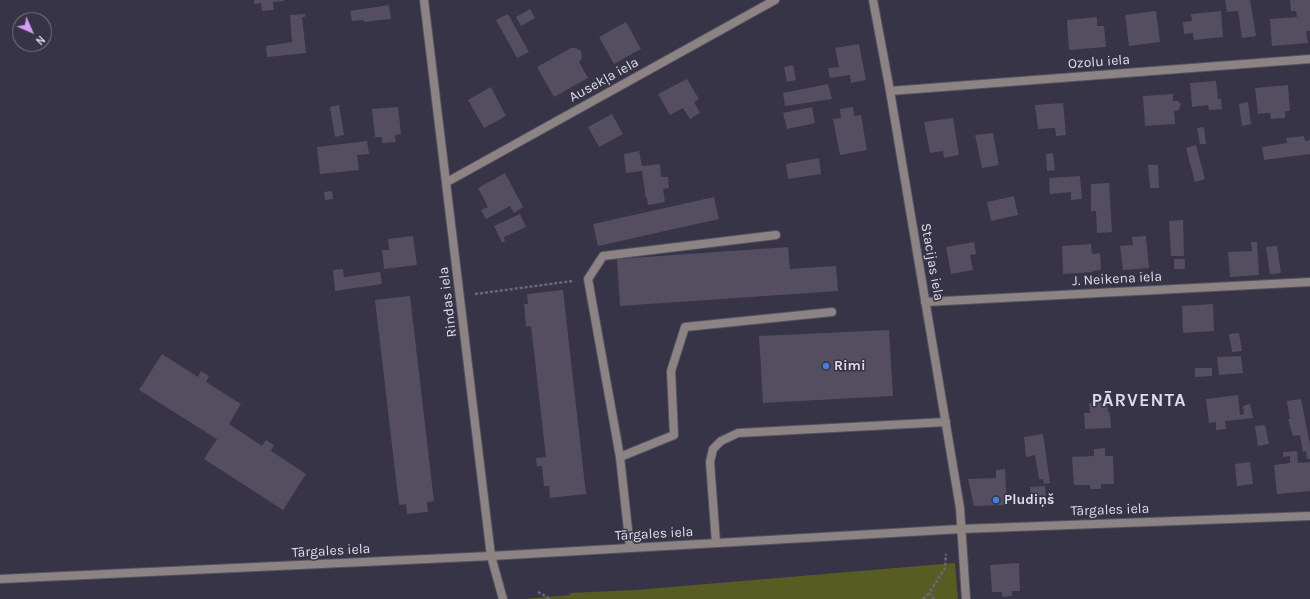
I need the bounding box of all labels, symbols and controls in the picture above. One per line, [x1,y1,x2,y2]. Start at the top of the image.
north arrow [12,12,52,52]
text: N [33,33,48,48]
street label: Ozolu iela [1067,51,1131,73]
street label: Ausekļa iela [566,54,642,106]
street label: Stacijas iela [917,222,947,302]
street label: Rindas iela [435,266,461,338]
street label: J. Neikena iela [1072,268,1162,290]
place label: Rimi [834,358,865,374]
marker: Rimi [821,361,831,371]
district label: PĀRVENTA [1092,390,1186,412]
place label: Pludiņš [1004,492,1054,508]
marker: Pludiņš [991,495,1001,505]
street label: Tārgales iela [1070,500,1150,520]
street label: Tārgales iela [614,524,694,544]
street label: Tārgales iela [291,541,371,561]

